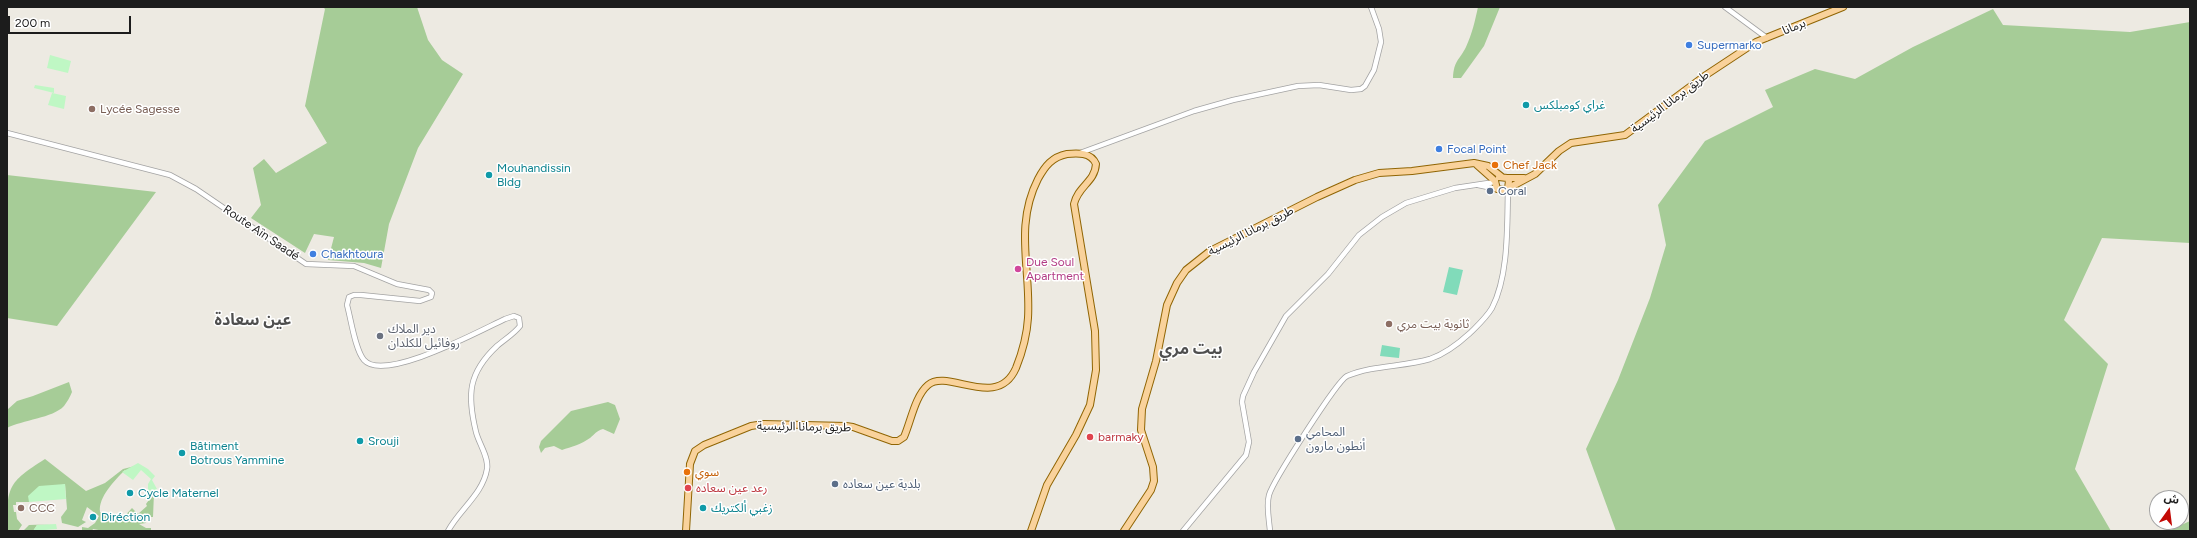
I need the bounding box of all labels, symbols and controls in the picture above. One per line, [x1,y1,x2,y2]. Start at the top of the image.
scale bar [10,8,133,34]
text: 200 m [15,16,50,30]
street label: برمانا [1780,16,1808,38]
place label: Supermarko [1697,38,1762,52]
marker: Supermarko [1684,40,1694,50]
street label: طريق برمانا الرئيسية [1628,68,1712,136]
place label: غراي كومبلكس [1534,98,1605,112]
marker: غراي كومبلكس [1521,100,1531,110]
place label: Lycée Sagesse [100,102,180,116]
marker: Lycée Sagesse [87,104,97,114]
place label: Focal Point [1447,142,1506,156]
marker: Focal Point [1434,144,1444,154]
place label: Chef Jack [1503,158,1557,172]
marker: Chef Jack [1490,160,1500,170]
place label: Mouhandissin Bldg [497,161,571,189]
marker: Mouhandissin Bldg [484,170,494,180]
place label: Coral [1498,184,1526,198]
marker: Coral [1485,186,1495,196]
street label: Route Aïn Saadé [220,202,302,264]
street label: طريق برمانا الرئيسية [1206,203,1296,259]
place label: Chakhtoura [321,247,383,261]
marker: Chakhtoura [308,249,318,259]
place label: Due Soul Apartment [1026,255,1084,283]
marker: Due Soul Apartment [1013,264,1023,274]
district label: عين سعادة [214,310,292,330]
place label: ثانوية بيت مري [1397,317,1469,331]
marker: ثانوية بيت مري [1384,319,1394,329]
place label: دير الملاك روفائيل للكلدان [388,322,460,350]
marker: دير الملاك روفائيل للكلدان [375,331,385,341]
district label: بيت مري [1159,339,1223,359]
street label: طريق برمانا الرئيسية [757,419,851,435]
place label: المحامي أنطون مارون [1306,425,1365,453]
place label: barmaky [1098,430,1144,444]
marker: barmaky [1085,432,1095,442]
place label: Srouji [368,434,399,448]
marker: المحامي أنطون مارون [1293,434,1303,444]
marker: Srouji [355,436,365,446]
place label: Bâtiment Botrous Yammine [190,439,284,467]
marker: Bâtiment Botrous Yammine [177,448,187,458]
place label: سوي [695,465,719,479]
marker: سوي [682,467,692,477]
place label: بلدية عين سعاده [843,477,921,491]
marker: بلدية عين سعاده [830,479,840,489]
place label: رعد عين سعاده [696,481,767,495]
marker: رعد عين سعاده [683,483,693,493]
place label: Cycle Maternel [138,486,219,500]
marker: Cycle Maternel [125,488,135,498]
north arrow [2149,490,2189,530]
text: ش [2163,491,2181,507]
place label: CCC [29,501,55,515]
place label: زغبي ألكتريك [711,501,773,515]
marker: CCC [16,503,26,513]
marker: زغبي ألكتريك [698,503,708,513]
place label: Diréction [101,510,150,524]
marker: Diréction [88,512,98,522]

